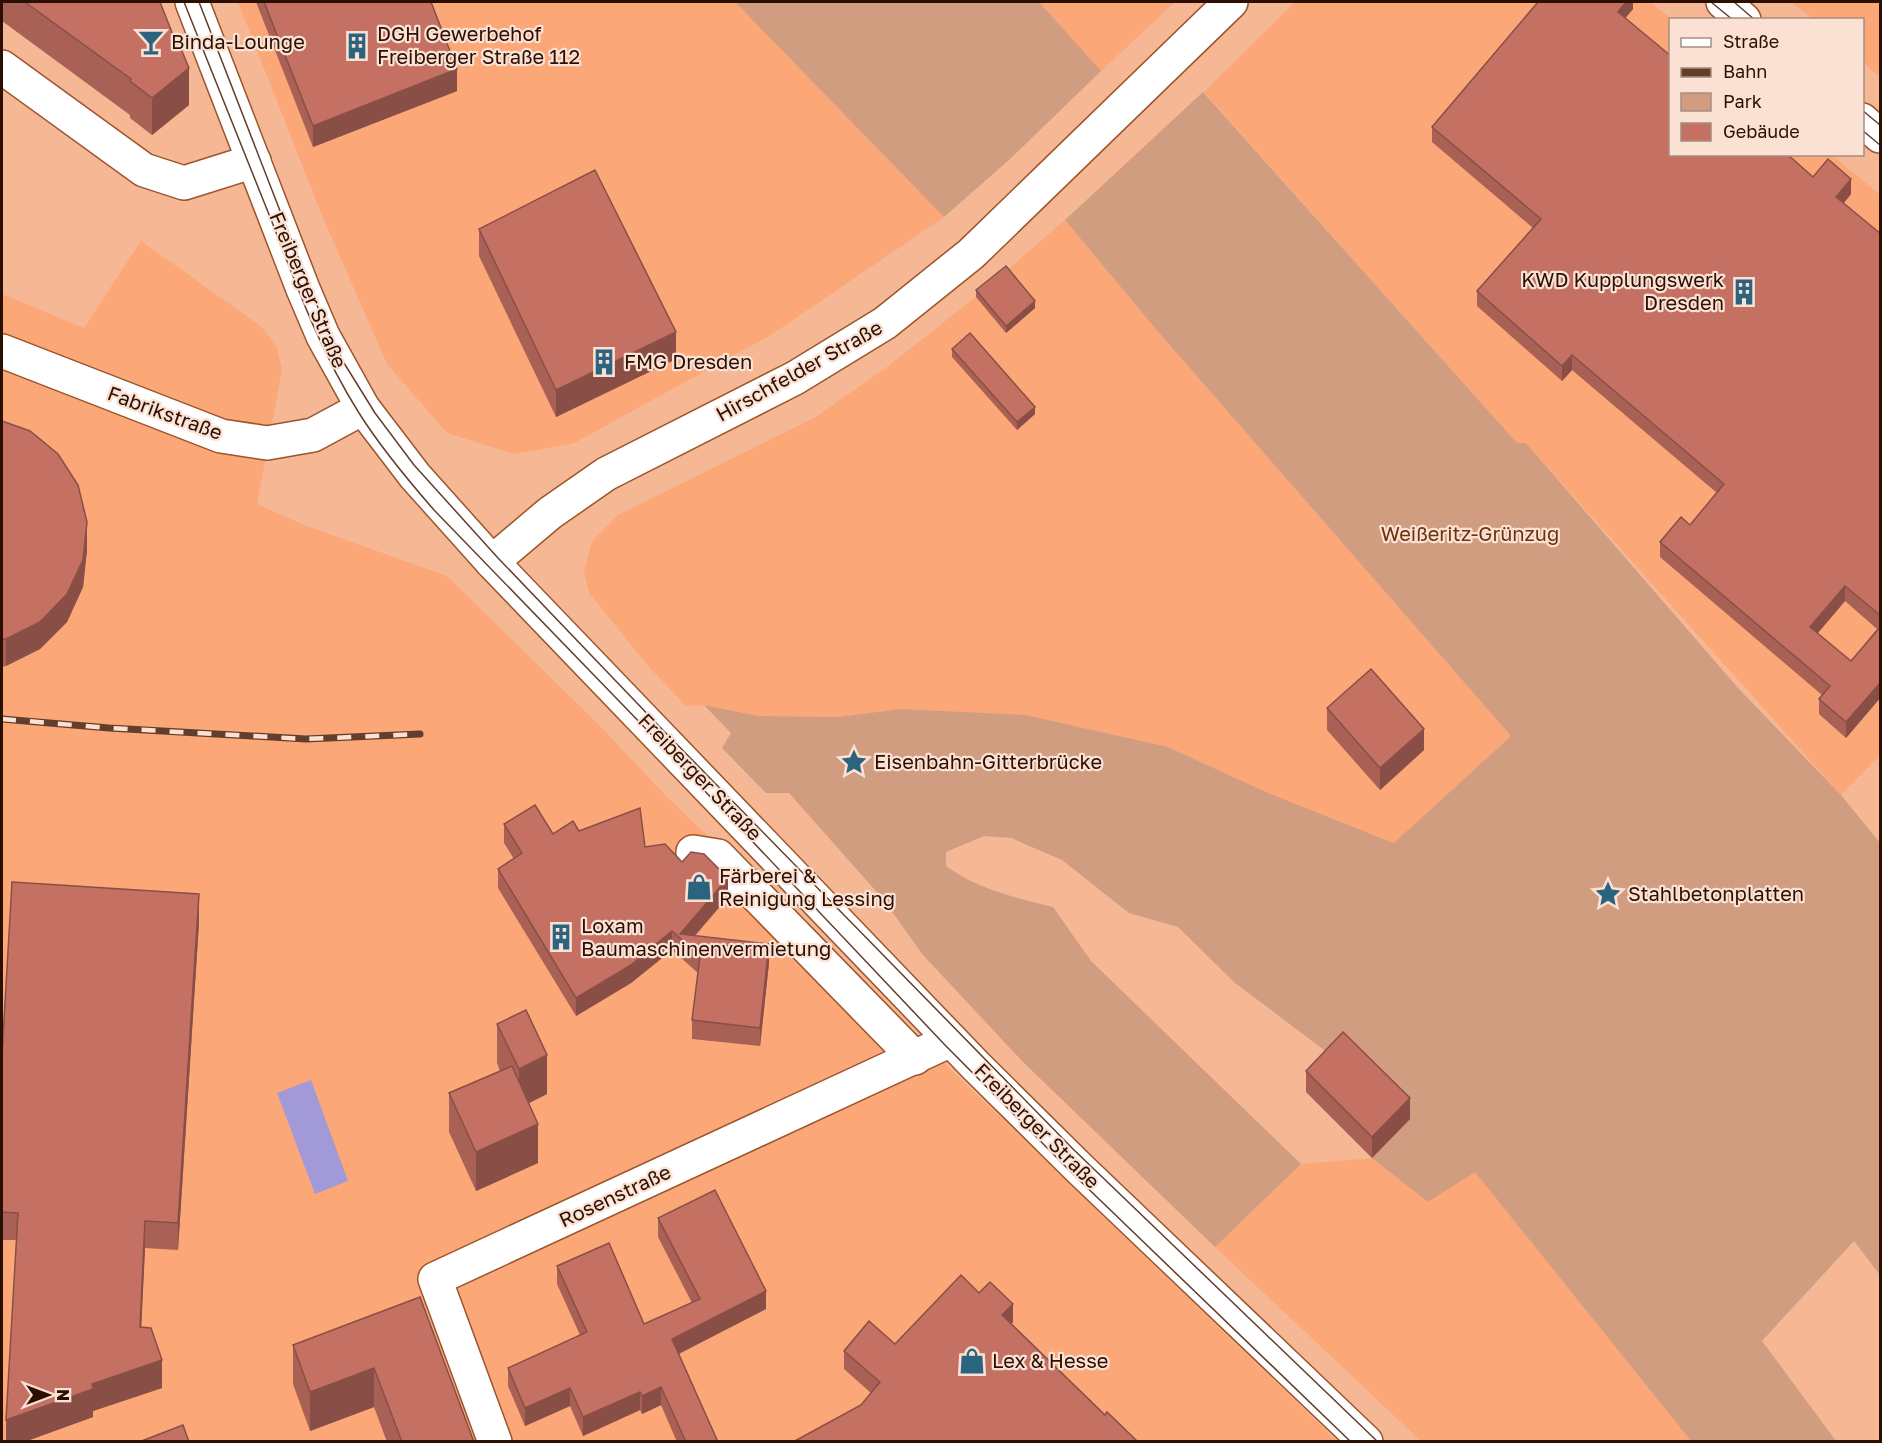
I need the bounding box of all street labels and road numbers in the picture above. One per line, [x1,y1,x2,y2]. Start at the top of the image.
street label: Freiberger Straße [265,208,353,371]
street label: Hirschfelder Straße [711,314,886,426]
street label: Fabrikstraße [105,380,226,444]
street label: Freiberger Straße [634,708,767,845]
street label: Freiberger Straße [970,1058,1105,1193]
street label: Rosenstraße [555,1159,674,1231]

